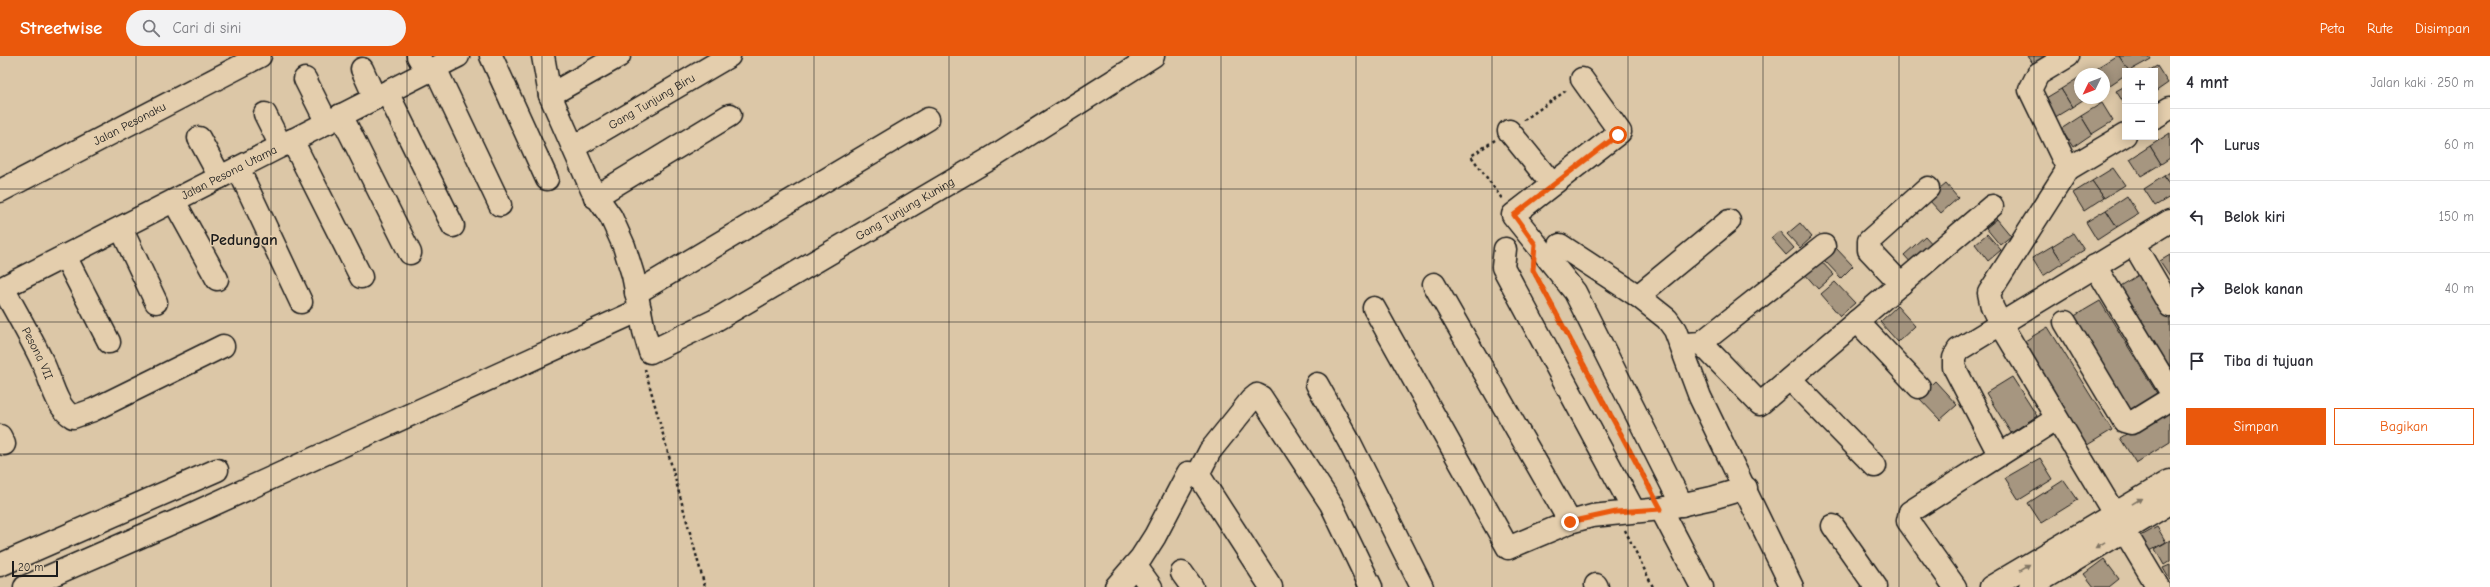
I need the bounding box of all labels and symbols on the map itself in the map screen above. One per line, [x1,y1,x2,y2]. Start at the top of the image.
north arrow [2074,68,2110,104]
street label: Gang Tunjung Biru [606,71,697,132]
street label: Jalan Pesonaku [91,99,168,148]
route start [1609,126,1627,144]
street label: Jalan Pesona Utama [179,142,279,203]
street label: Gang Tunjung Kuning [853,174,957,243]
district label: Pedungan [210,231,278,249]
street label: Pesona VII [19,325,56,382]
one-way arrow [2131,497,2143,504]
route end [1561,513,1579,531]
one-way arrow [2094,541,2106,548]
scale bar [12,559,58,578]
one-way arrow [2020,563,2030,571]

